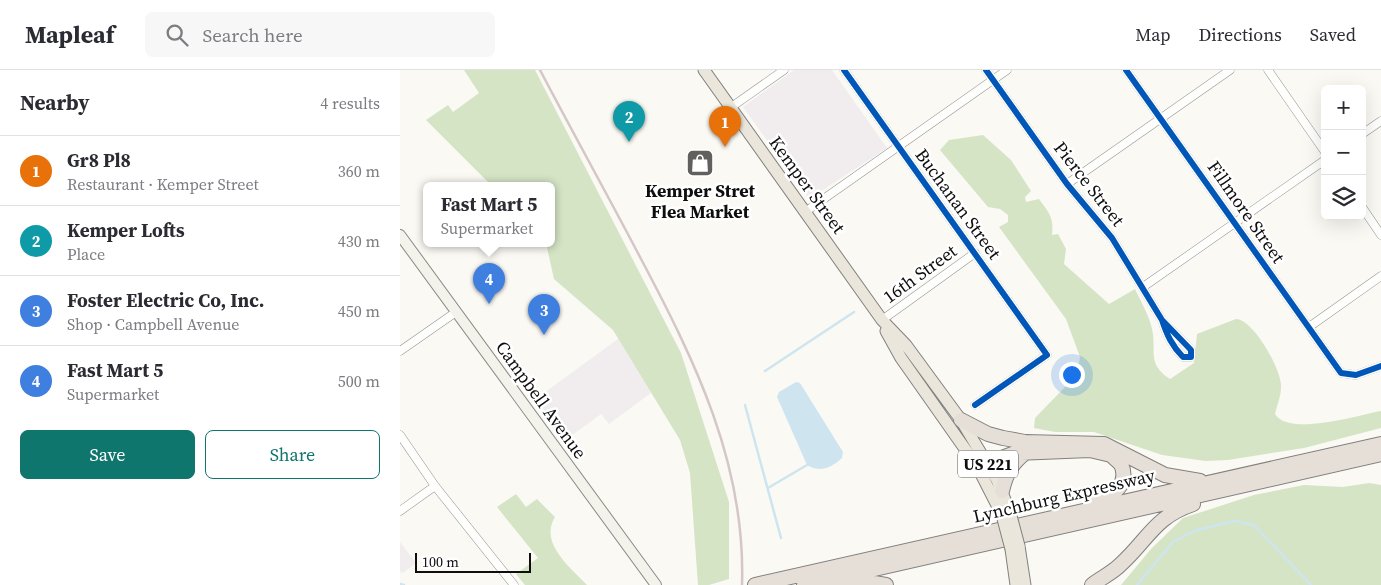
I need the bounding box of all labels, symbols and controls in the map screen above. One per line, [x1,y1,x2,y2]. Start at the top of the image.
search box [145,12,495,57]
text: Mapleaf [25,18,115,51]
icon: search [163,21,191,49]
text: Search here [203,22,303,48]
text: Map [1135,22,1171,47]
text: Directions [1199,22,1282,47]
text: Saved [1310,22,1356,47]
map controls [1321,85,1366,220]
button: + [1321,85,1366,130]
text: Nearby [20,88,90,117]
text: 4 results [320,92,380,114]
pin: 2 [613,101,645,142]
pin: 1 [709,106,741,147]
button: − [1321,130,1366,175]
street label: Kemper Street [764,131,851,239]
street label: Pierce Street [1048,136,1131,231]
street label: Buchanan Street [910,143,1007,264]
text: Gr8 Pl8 [67,147,131,173]
shop icon: Kemper Stret Flea Market [685,148,715,178]
street label: Fillmore Street [1202,155,1291,268]
text: 1 [32,160,40,182]
text: 360 m [338,160,380,182]
text: Restaurant · Kemper Street [67,173,259,195]
button: layers [1321,175,1366,220]
place label: Kemper Stret Flea Market [645,178,756,224]
popup [423,182,555,247]
text: Fast Mart 5 [441,191,537,217]
text: Kemper Lofts [67,217,185,243]
text: Supermarket [441,217,533,239]
text: 2 [32,230,40,252]
text: 430 m [338,230,380,252]
street label: 16th Street [878,238,962,309]
text: Place [67,243,105,265]
pin: 4 [473,263,505,304]
text: Foster Electric Co, Inc. [67,287,265,313]
pin: 3 [528,294,560,335]
text: 3 [32,300,40,322]
text: 450 m [338,300,380,322]
text: Shop · Campbell Avenue [67,313,239,335]
street label: Campbell Avenue [490,336,593,464]
text: Fast Mart 5 [67,357,163,383]
your location [1059,362,1085,388]
text: 4 [32,370,40,392]
text: 500 m [338,370,380,392]
text: Supermarket [67,383,159,405]
button: Save [20,430,195,479]
button: Share [205,430,380,479]
road number: US 221 [958,450,1018,478]
street label: Lynchburg Expressway [971,462,1158,529]
scale bar [415,550,531,573]
text: 100 m [422,552,459,572]

